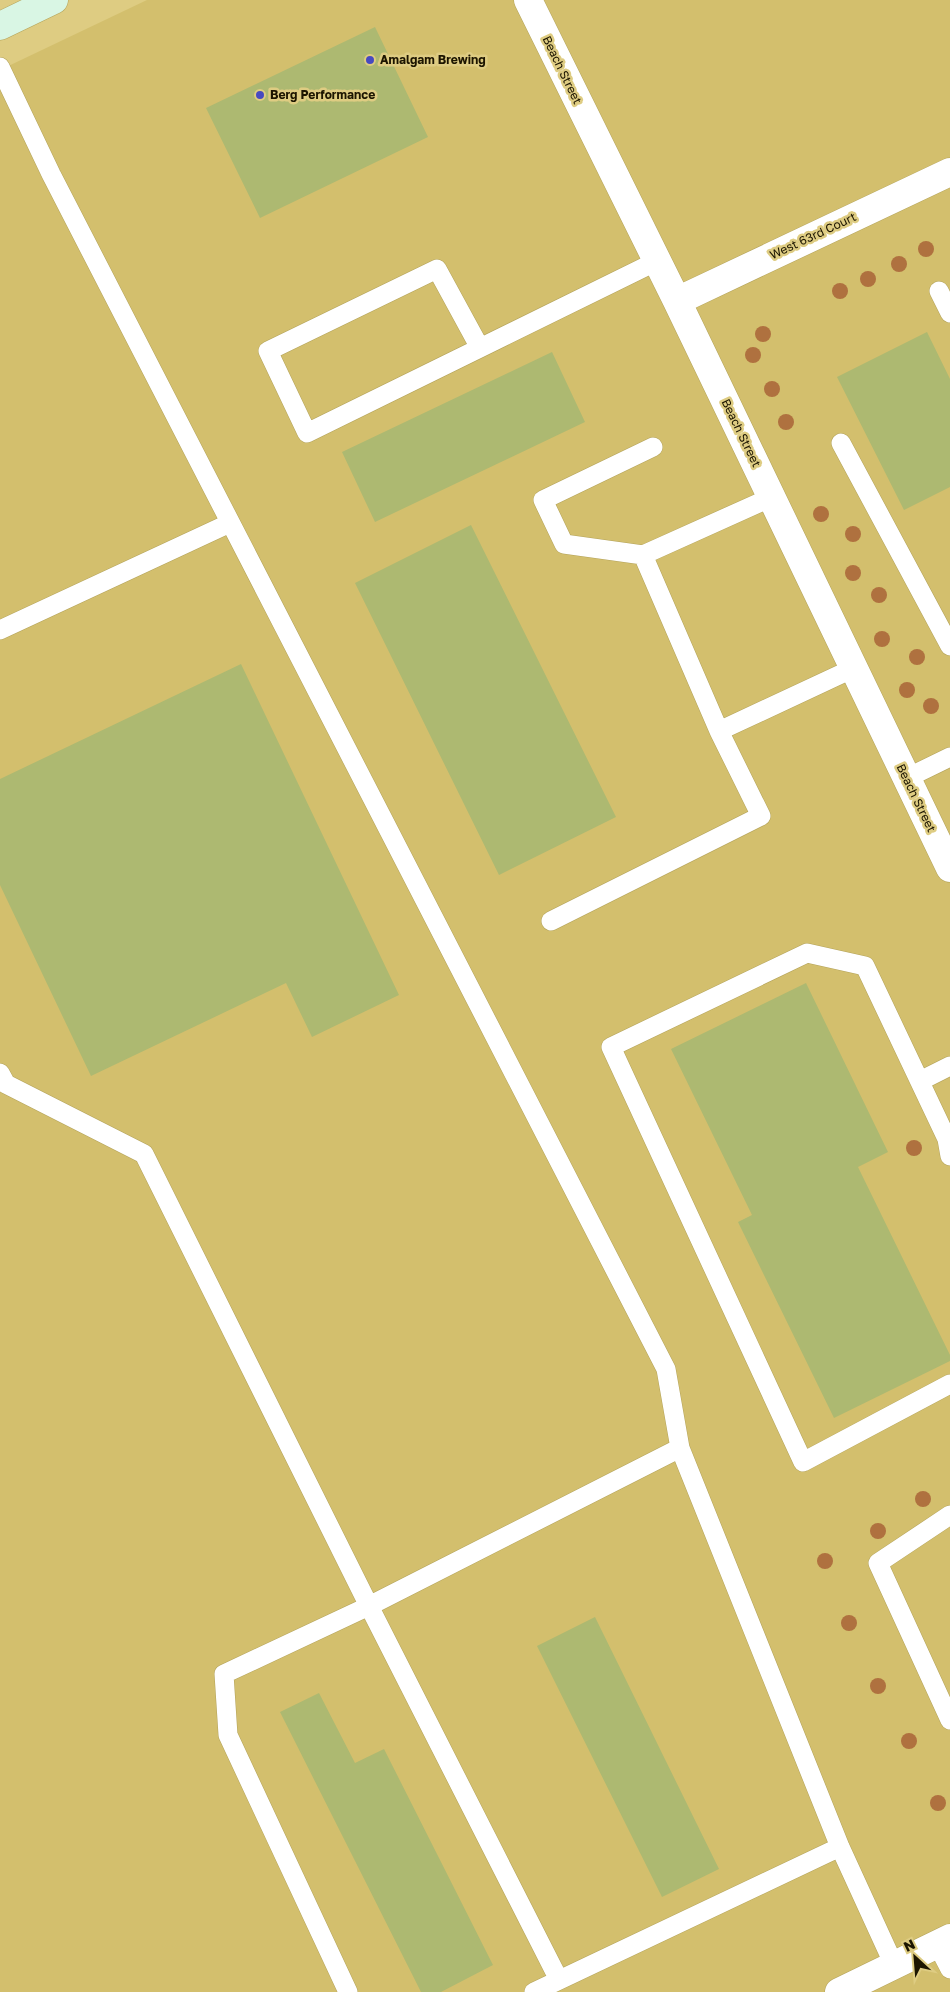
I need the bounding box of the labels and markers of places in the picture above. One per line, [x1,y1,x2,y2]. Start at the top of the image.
place label: Amalgam Brewing [380,52,486,67]
marker: Amalgam Brewing [364,54,376,66]
place label: Berg Performance [270,87,375,102]
marker: Berg Performance [254,89,266,101]

